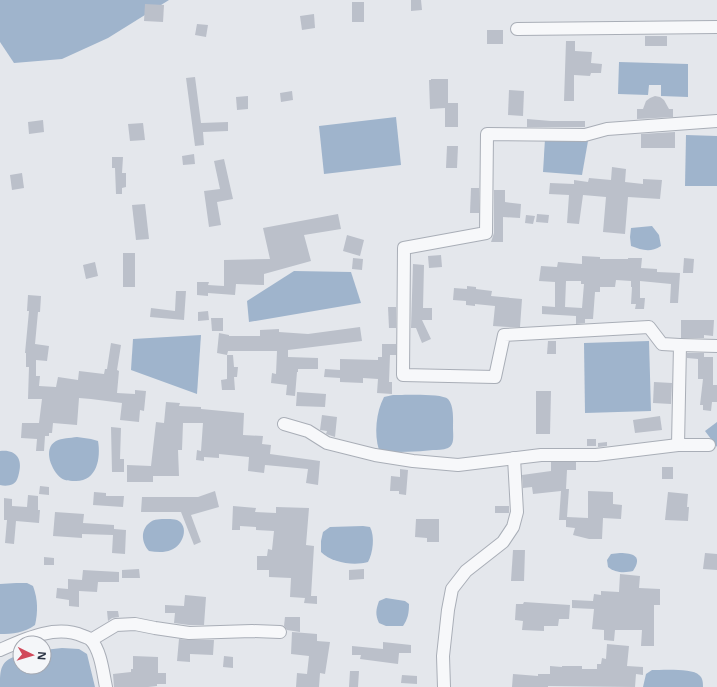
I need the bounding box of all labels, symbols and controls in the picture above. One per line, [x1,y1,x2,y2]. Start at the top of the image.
north arrow [12,635,52,675]
text: N [35,651,50,661]

